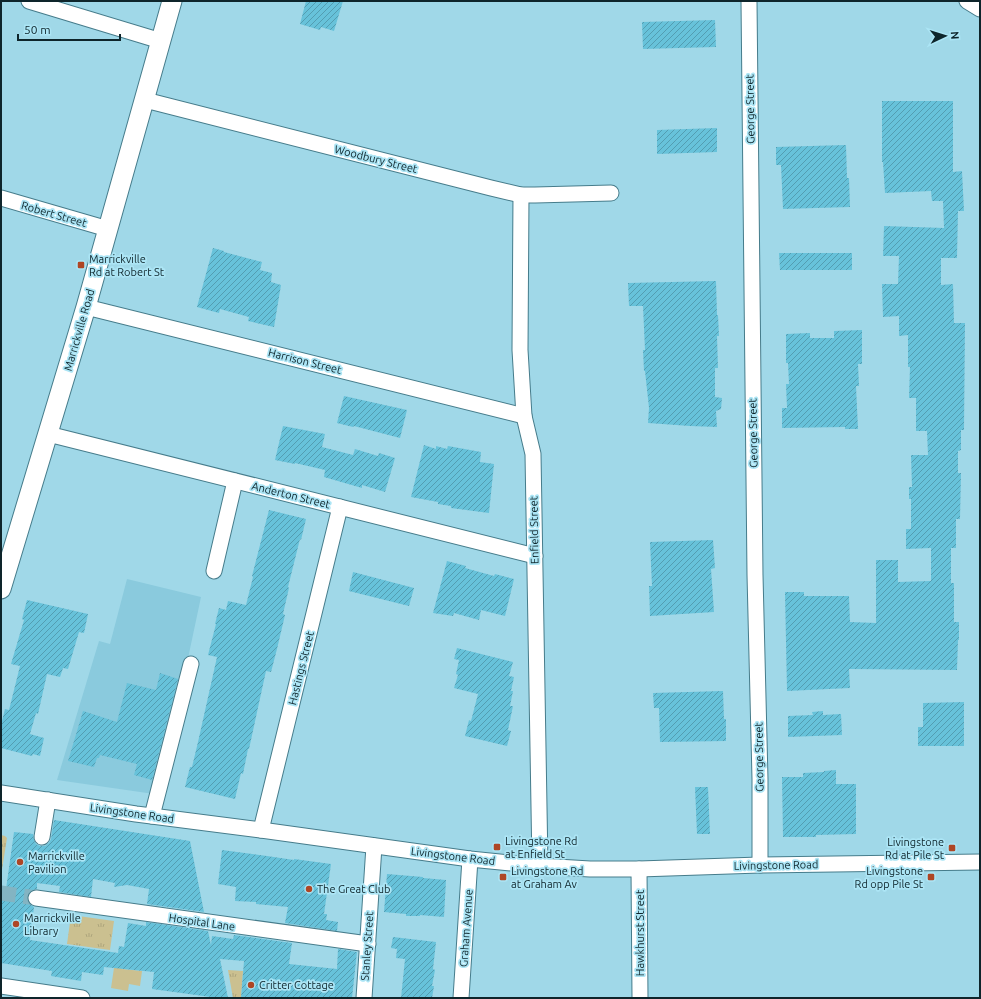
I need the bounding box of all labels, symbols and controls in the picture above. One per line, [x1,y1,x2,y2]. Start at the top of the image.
scale bar [18,16,120,42]
north arrow [925,16,965,56]
text: 50 m [24,23,51,36]
text: N [949,31,961,40]
street label: George Street [743,73,757,144]
street label: Woodbury Street [333,143,419,175]
street label: Robert Street [20,199,89,229]
place label: Marrickville Rd at Robert St [89,253,165,278]
marker: Marrickville Rd at Robert St [76,260,86,270]
street label: Marrickville Road [62,288,96,372]
street label: Harrison Street [267,346,344,376]
street label: George Street [746,397,760,468]
street label: Anderton Street [251,479,332,511]
street label: Enfield Street [527,495,541,564]
street label: Hastings Street [286,629,316,706]
street label: George Street [752,721,766,792]
street label: Livingstone Road [89,801,175,825]
place label: Livingstone Rd at Enfield St [505,835,578,860]
place label: Livingstone Rd at Pile St [885,836,945,861]
marker: Livingstone Rd at Enfield St [492,842,502,852]
marker: Livingstone Rd at Pile St [947,843,957,853]
street label: Livingstone Road [410,845,496,867]
place label: Marrickville Pavilion [28,850,85,875]
marker: Marrickville Pavilion [15,857,25,867]
street label: Livingstone Road [734,858,818,872]
place label: Livingstone Rd at Graham Av [511,865,584,890]
place label: Livingstone Rd opp Pile St [855,865,924,890]
marker: Livingstone Rd at Graham Av [498,872,508,882]
marker: Livingstone Rd opp Pile St [926,872,936,882]
place label: The Great Club [317,883,390,895]
marker: The Great Club [304,884,314,894]
street label: Graham Avenue [457,889,475,967]
street label: Hawkhurst Street [634,889,646,976]
street label: Stanley Street [359,910,375,981]
street label: Hospital Lane [168,911,236,933]
place label: Marrickville Library [24,912,81,937]
marker: Marrickville Library [11,919,21,929]
place label: Critter Cottage [259,979,334,991]
marker: Critter Cottage [246,980,256,990]

